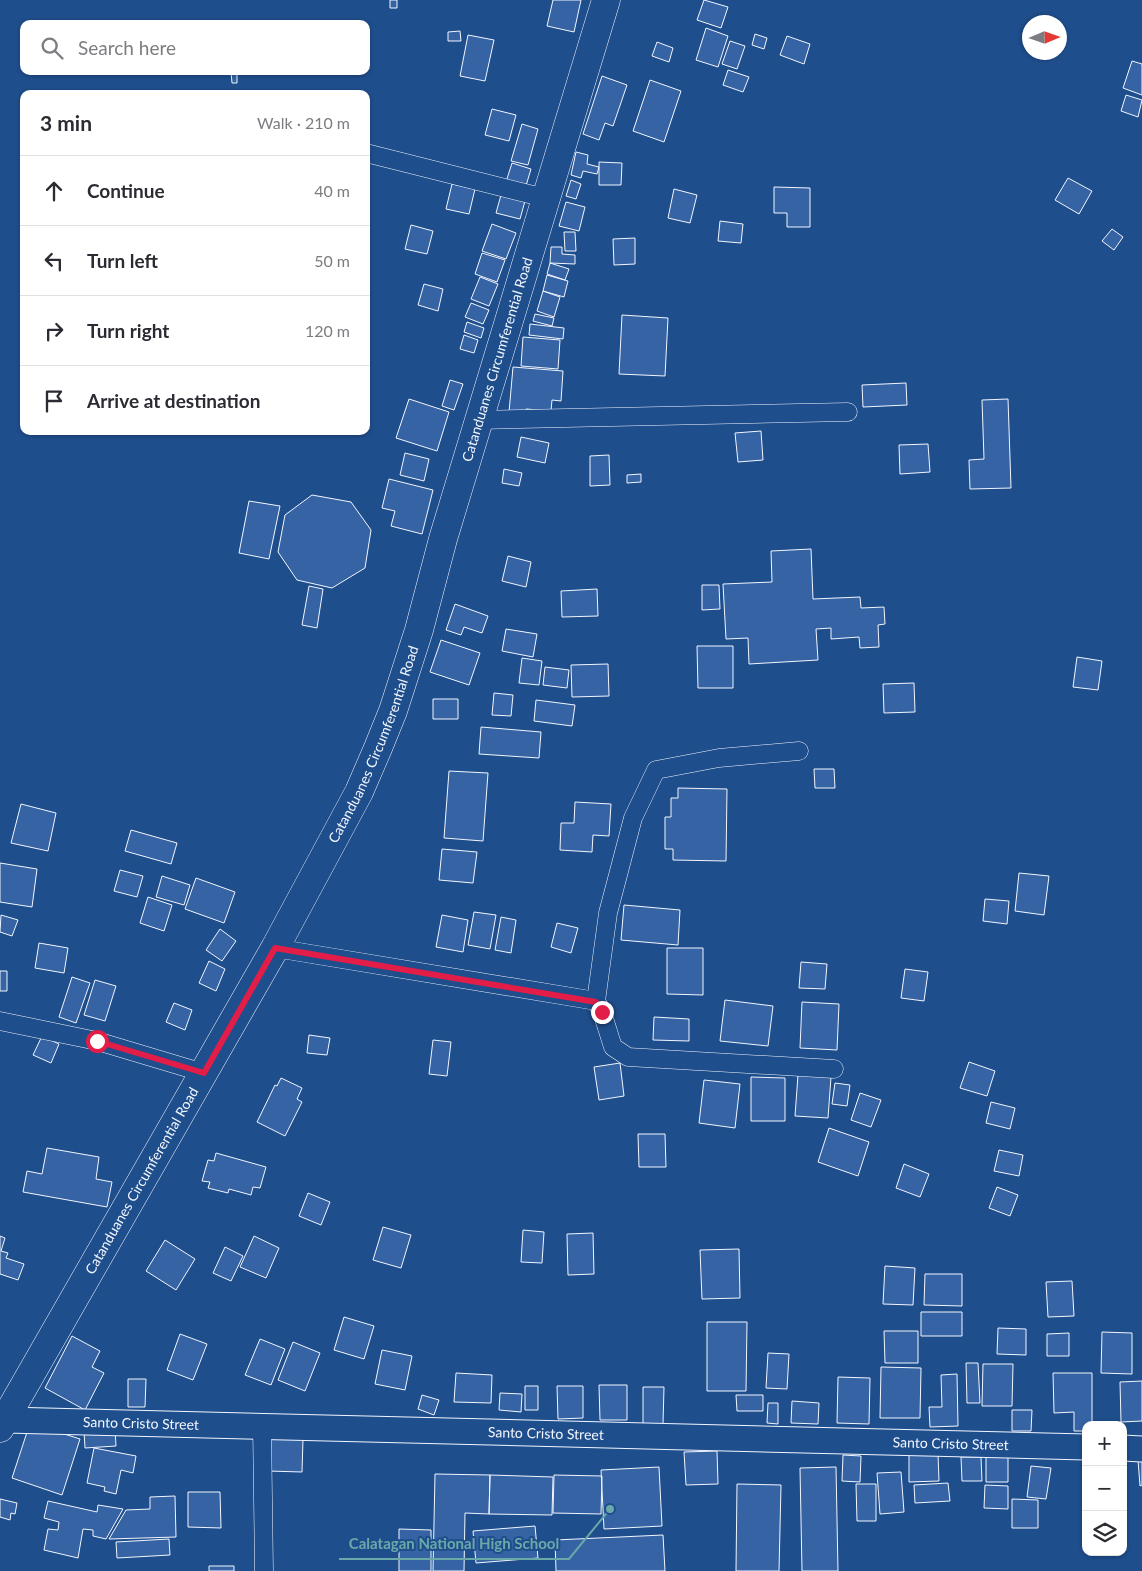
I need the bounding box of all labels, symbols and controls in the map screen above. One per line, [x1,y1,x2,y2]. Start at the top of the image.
north arrow [1022,15,1067,60]
search box [20,20,370,75]
icon: search [38,34,66,62]
text: Search here [78,36,176,59]
text: 3 min [40,110,92,135]
text: Walk · 210 m [257,113,350,132]
icon: ahead [40,177,68,205]
text: Continue [87,179,165,202]
text: 40 m [314,181,350,200]
icon: left [40,247,68,275]
text: Turn left [87,249,158,272]
text: 50 m [314,251,350,270]
street label: Catanduanes Circumferential Road [458,255,536,464]
icon: right [40,317,68,345]
text: Turn right [87,319,169,342]
text: 120 m [305,321,350,340]
icon: arrive [40,387,68,415]
text: Arrive at destination [87,389,260,412]
street label: Catanduanes Circumferential Road [324,643,421,846]
route end [591,1001,614,1024]
route start [86,1030,109,1053]
street label: Catanduanes Circumferential Road [81,1084,201,1277]
street label: Santo Cristo Street [83,1413,199,1433]
map controls [1082,1421,1127,1556]
button: + [1082,1421,1127,1466]
street label: Santo Cristo Street [488,1423,604,1443]
street label: Santo Cristo Street [893,1433,1009,1453]
button: − [1082,1466,1127,1511]
button: layers [1082,1511,1127,1556]
callout: Calatagan National High School [339,1529,569,1559]
text: Calatagan National High School [349,1534,559,1552]

